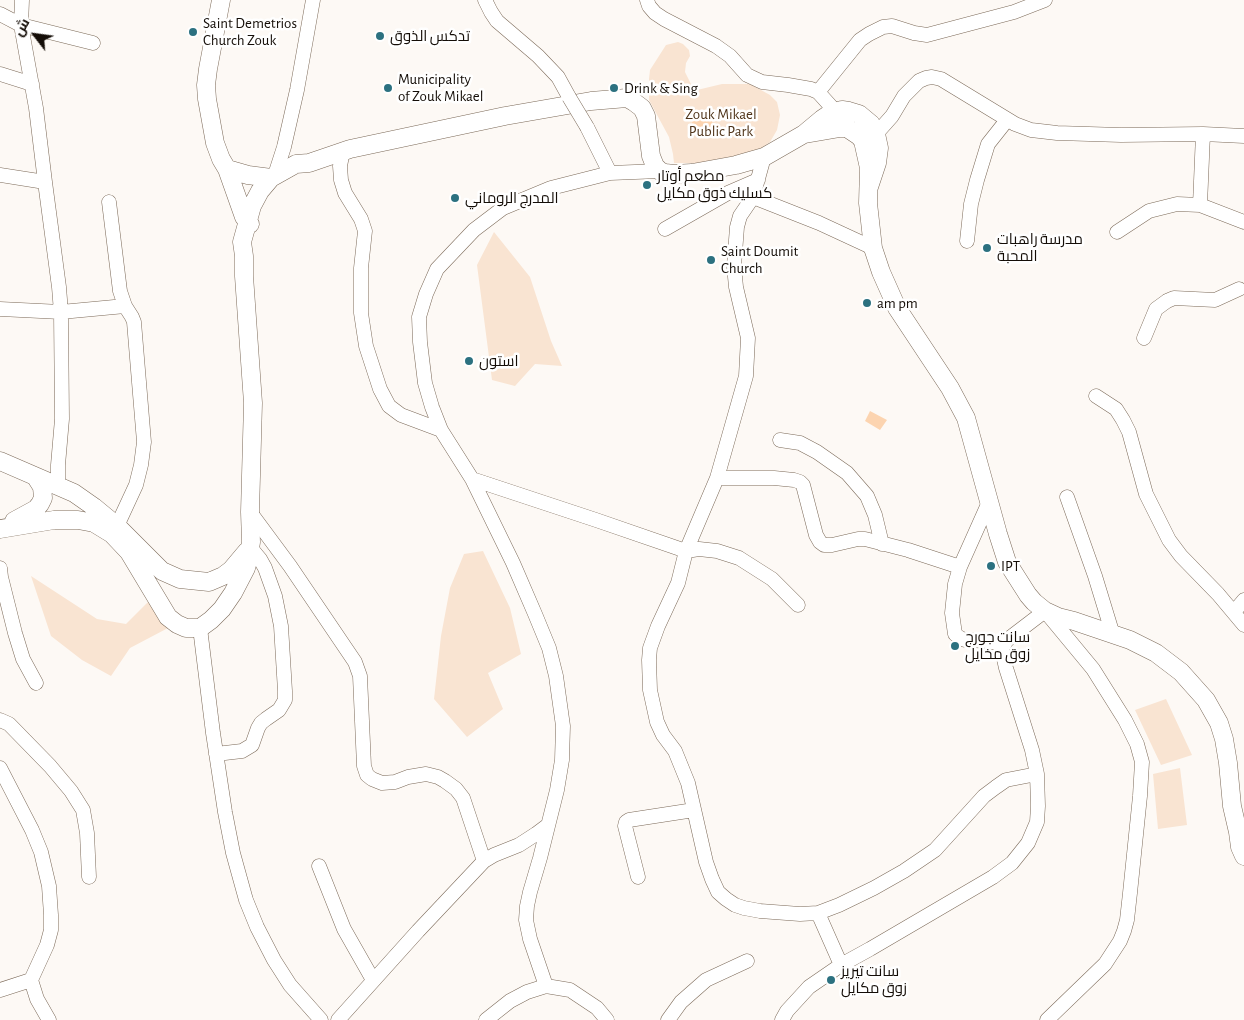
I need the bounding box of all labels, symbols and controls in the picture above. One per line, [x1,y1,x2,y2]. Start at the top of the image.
north arrow [10,10,60,60]
place label: Saint Demetrios Church Zouk [203,14,297,49]
text: ش [11,16,33,39]
marker: Saint Demetrios Church Zouk [187,26,199,38]
place label: تدكس الذوق [390,27,470,45]
marker: تدكس الذوق [374,30,386,42]
place label: Municipality of Zouk Mikael [398,70,483,105]
place label: Drink & Sing [624,79,698,97]
marker: Municipality of Zouk Mikael [382,82,394,94]
marker: Drink & Sing [608,82,620,94]
park label: Zouk Mikael Public Park [685,105,757,140]
place label: مطعم أوتار كسليك ذوق مكايل [657,167,772,202]
marker: مطعم أوتار كسليك ذوق مكايل [641,179,653,191]
place label: المدرج الروماني [465,189,559,207]
marker: المدرج الروماني [449,192,461,204]
place label: مدرسة راهبات المحبة [997,230,1083,265]
place label: Saint Doumit Church [721,242,798,277]
marker: مدرسة راهبات المحبة [981,242,993,254]
marker: Saint Doumit Church [705,254,717,266]
place label: am pm [877,294,918,312]
marker: am pm [861,297,873,309]
place label: استون [479,352,519,370]
marker: استون [463,355,475,367]
place label: IPT [1001,557,1020,575]
marker: IPT [985,560,997,572]
place label: سانت جورج زوق مخايل [965,628,1030,663]
marker: سانت جورج زوق مخايل [949,640,961,652]
place label: سانت تيريز زوق مكايل [841,962,907,997]
marker: سانت تيريز زوق مكايل [825,974,837,986]

